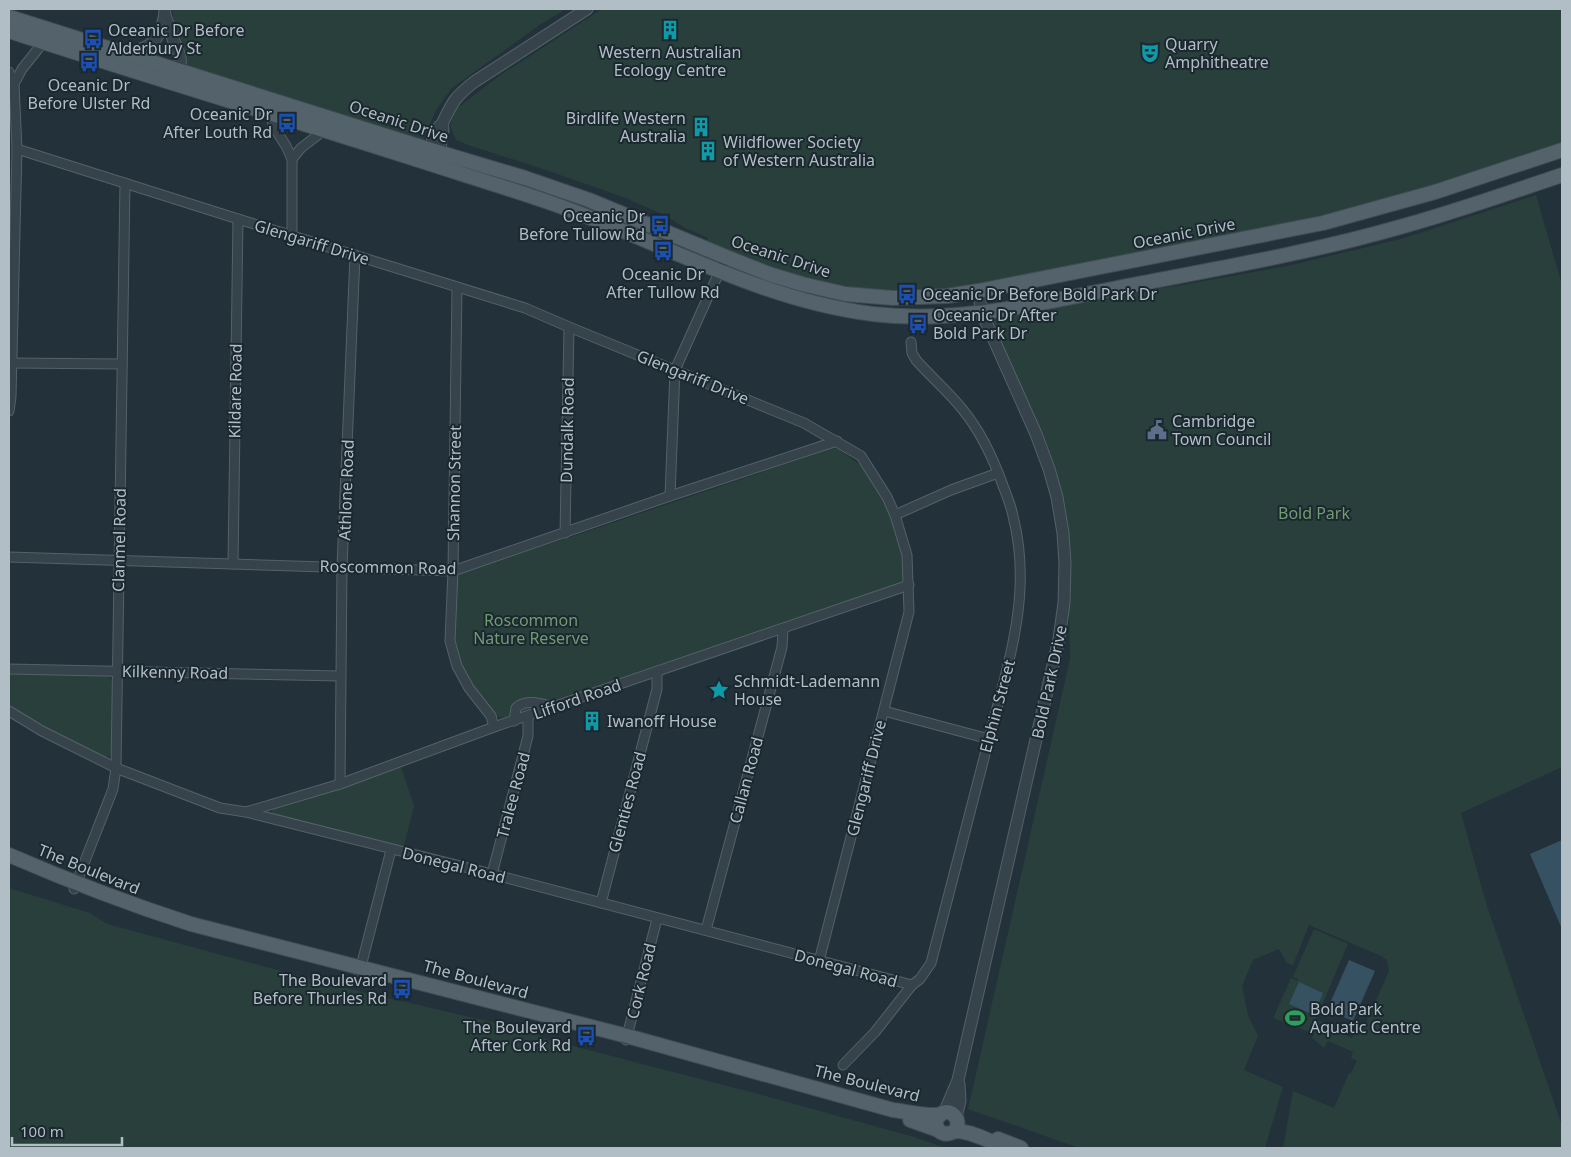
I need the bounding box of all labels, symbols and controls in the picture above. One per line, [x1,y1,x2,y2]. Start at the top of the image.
place label: Oceanic Dr Before Alderbury St [108,19,244,59]
building icon: Western Australian Ecology Centre [659,19,681,41]
bus stop icon: Oceanic Dr Before Alderbury St [82,28,104,50]
place label: Quarry Amphitheatre [1165,33,1269,73]
place label: Western Australian Ecology Centre [599,41,741,81]
theatre icon: Quarry Amphitheatre [1139,42,1161,64]
bus stop icon: Oceanic Dr Before Ulster Rd [78,51,100,73]
place label: Oceanic Dr Before Ulster Rd [28,74,150,114]
street label: Oceanic Drive [346,95,452,147]
place label: Oceanic Dr After Louth Rd [163,103,272,143]
place label: Birdlife Western Australia [566,107,686,147]
bus stop icon: Oceanic Dr After Louth Rd [276,112,298,134]
building icon: Birdlife Western Australia [690,116,712,138]
place label: Wildflower Society of Western Australia [723,131,875,171]
building icon: Wildflower Society of Western Australia [697,140,719,162]
place label: Oceanic Dr Before Tullow Rd [519,205,645,245]
street label: Oceanic Drive [1131,212,1237,254]
street label: Glengariff Drive [252,214,372,270]
bus stop icon: Oceanic Dr Before Tullow Rd [649,214,671,236]
street label: Oceanic Drive [728,230,834,282]
bus stop icon: Oceanic Dr After Tullow Rd [652,240,674,262]
place label: Oceanic Dr After Tullow Rd [606,263,720,303]
bus stop icon: Oceanic Dr Before Bold Park Dr [896,283,918,305]
place label: Oceanic Dr Before Bold Park Dr [922,283,1157,305]
place label: Oceanic Dr After Bold Park Dr [933,304,1057,344]
bus stop icon: Oceanic Dr After Bold Park Dr [907,313,929,335]
street label: Kildare Road [223,343,247,439]
street label: Glengariff Drive [634,345,752,409]
street label: Dundalk Road [555,377,579,483]
place label: Cambridge Town Council [1172,410,1271,450]
public building icon: Cambridge Town Council [1146,419,1168,441]
street label: Shannon Street [442,425,466,541]
street label: Athlone Road [333,439,359,541]
street label: Clanmel Road [107,488,131,592]
park label: Bold Park [1278,502,1350,524]
street label: Roscommon Road [319,555,457,579]
park label: Roscommon Nature Reserve [473,609,589,649]
street label: Bold Park Drive [1026,623,1072,741]
street label: Elphin Street [974,657,1020,755]
street label: Kilkenny Road [122,660,228,684]
place label: Schmidt-Lademann House [734,670,880,710]
street label: Lifford Road [530,674,624,724]
place icon: Schmidt-Lademann House [708,679,730,701]
building icon: Iwanoff House [581,710,603,732]
place label: Iwanoff House [607,710,717,732]
street label: Glengariff Drive [841,718,891,838]
street label: Callan Road [724,734,768,826]
street label: Glenties Road [603,749,651,855]
street label: Tralee Road [491,750,535,840]
street label: The Boulevard [35,839,143,899]
street label: Donegal Road [400,842,508,888]
street label: Cork Road [621,941,661,1021]
street label: Donegal Road [792,944,900,992]
street label: The Boulevard [421,954,531,1004]
place label: The Boulevard Before Thurles Rd [253,969,387,1009]
bus stop icon: The Boulevard Before Thurles Rd [391,978,413,1000]
place label: Bold Park Aquatic Centre [1310,998,1421,1038]
sports icon: Bold Park Aquatic Centre [1284,1007,1306,1029]
place label: The Boulevard After Cork Rd [463,1016,571,1056]
bus stop icon: The Boulevard After Cork Rd [575,1025,597,1047]
street label: The Boulevard [812,1059,922,1107]
scale bar [12,1114,122,1146]
text: 100 m [20,1121,64,1141]

